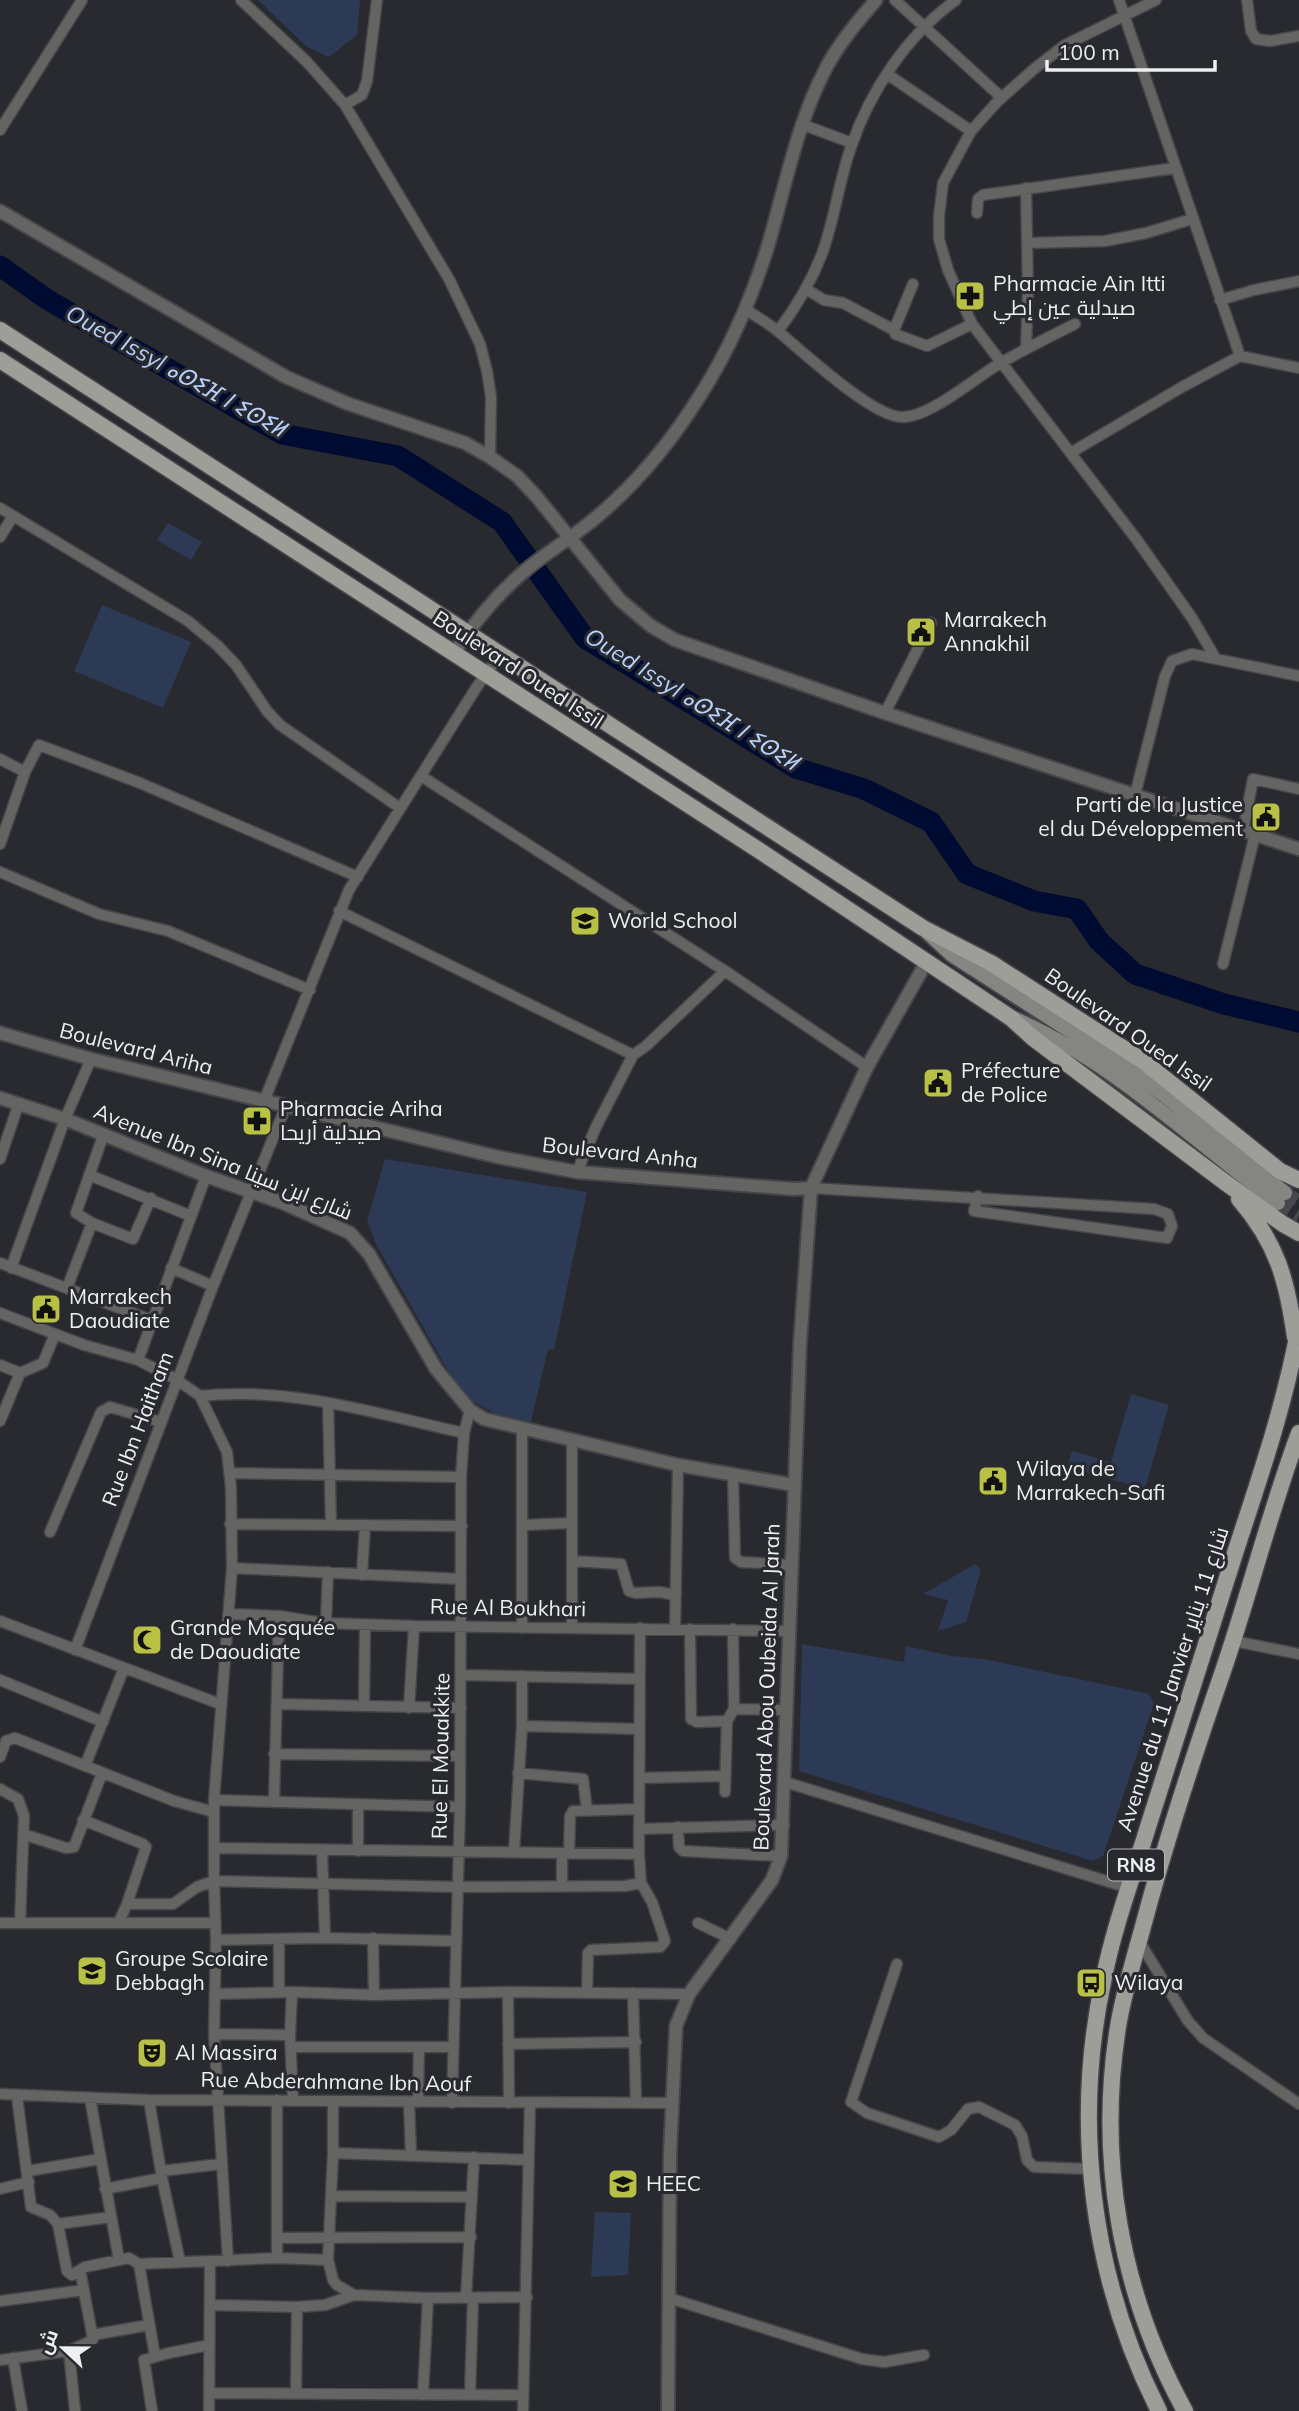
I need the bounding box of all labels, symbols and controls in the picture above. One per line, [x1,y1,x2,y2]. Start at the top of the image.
scale bar [1047,28,1215,72]
text: 100 m [1058,39,1120,65]
place label: Pharmacie Ain Itti صيدلية عين إطي [993,270,1166,324]
pharmacy icon: Pharmacie Ain Itti صيدلية عين إطي [953,279,987,313]
water label: Oued Issyl ⴰⵙⵉⴼ ⵏ ⵉⵙⵉⵍ [61,298,293,444]
street label: Boulevard Oued Issil [428,604,609,734]
place label: Marrakech Annakhil [944,606,1047,656]
public building icon: Marrakech Annakhil [904,615,938,649]
water label: Oued Issyl ⴰⵙⵉⴼ ⵏ ⵉⵙⵉⵍ [580,621,806,777]
place label: Parti de la Justice el du Développement [1038,791,1243,841]
public building icon: Parti de la Justice el du Développement [1249,800,1283,834]
school or university icon: World School [568,904,602,938]
place label: World School [608,907,738,933]
street label: Boulevard Oued Issil [1040,962,1217,1097]
street label: Boulevard Ariha [57,1016,215,1080]
place label: Préfecture de Police [961,1057,1060,1107]
public building icon: Préfecture de Police [921,1066,955,1100]
place label: Pharmacie Ariha صيدلية أريحا [280,1095,443,1145]
street label: Avenue Ibn Sina شارع ابن سينا [90,1097,356,1227]
pharmacy icon: Pharmacie Ariha صيدلية أريحا [240,1104,274,1138]
street label: Boulevard Anha [541,1131,699,1173]
place label: Marrakech Daoudiate [69,1283,172,1333]
public building icon: Marrakech Daoudiate [29,1292,63,1326]
street label: Rue Ibn Haitham [96,1348,179,1510]
place label: Wilaya de Marrakech-Safi [1016,1455,1165,1505]
public building icon: Wilaya de Marrakech-Safi [976,1464,1010,1498]
street label: Boulevard Abou Oubeida Al Jarah [747,1523,785,1851]
street label: Avenue du 11 Janvier شارع 11 يناير [1110,1523,1236,1835]
street label: Rue Al Boukhari [430,1593,586,1621]
place label: Grande Mosquée de Daoudiate [170,1614,335,1664]
mosque icon: Grande Mosquée de Daoudiate [130,1623,164,1657]
street label: Rue El Mouakkite [426,1673,454,1839]
road number: RN8 [1108,1850,1164,1881]
place label: Groupe Scolaire Debbagh [115,1945,268,1995]
school or university icon: Groupe Scolaire Debbagh [75,1954,109,1988]
bus stop icon: Wilaya [1074,1966,1108,2000]
place label: Wilaya [1114,1969,1183,1995]
theatre icon: Al Massira [135,2036,169,2070]
place label: Al Massira [175,2039,277,2065]
street label: Rue Abderahmane Ibn Aouf [200,2066,472,2096]
school or university icon: HEEC [606,2167,640,2201]
place label: HEEC [646,2170,701,2196]
north arrow [28,2313,98,2383]
text: ش [32,2326,63,2357]

